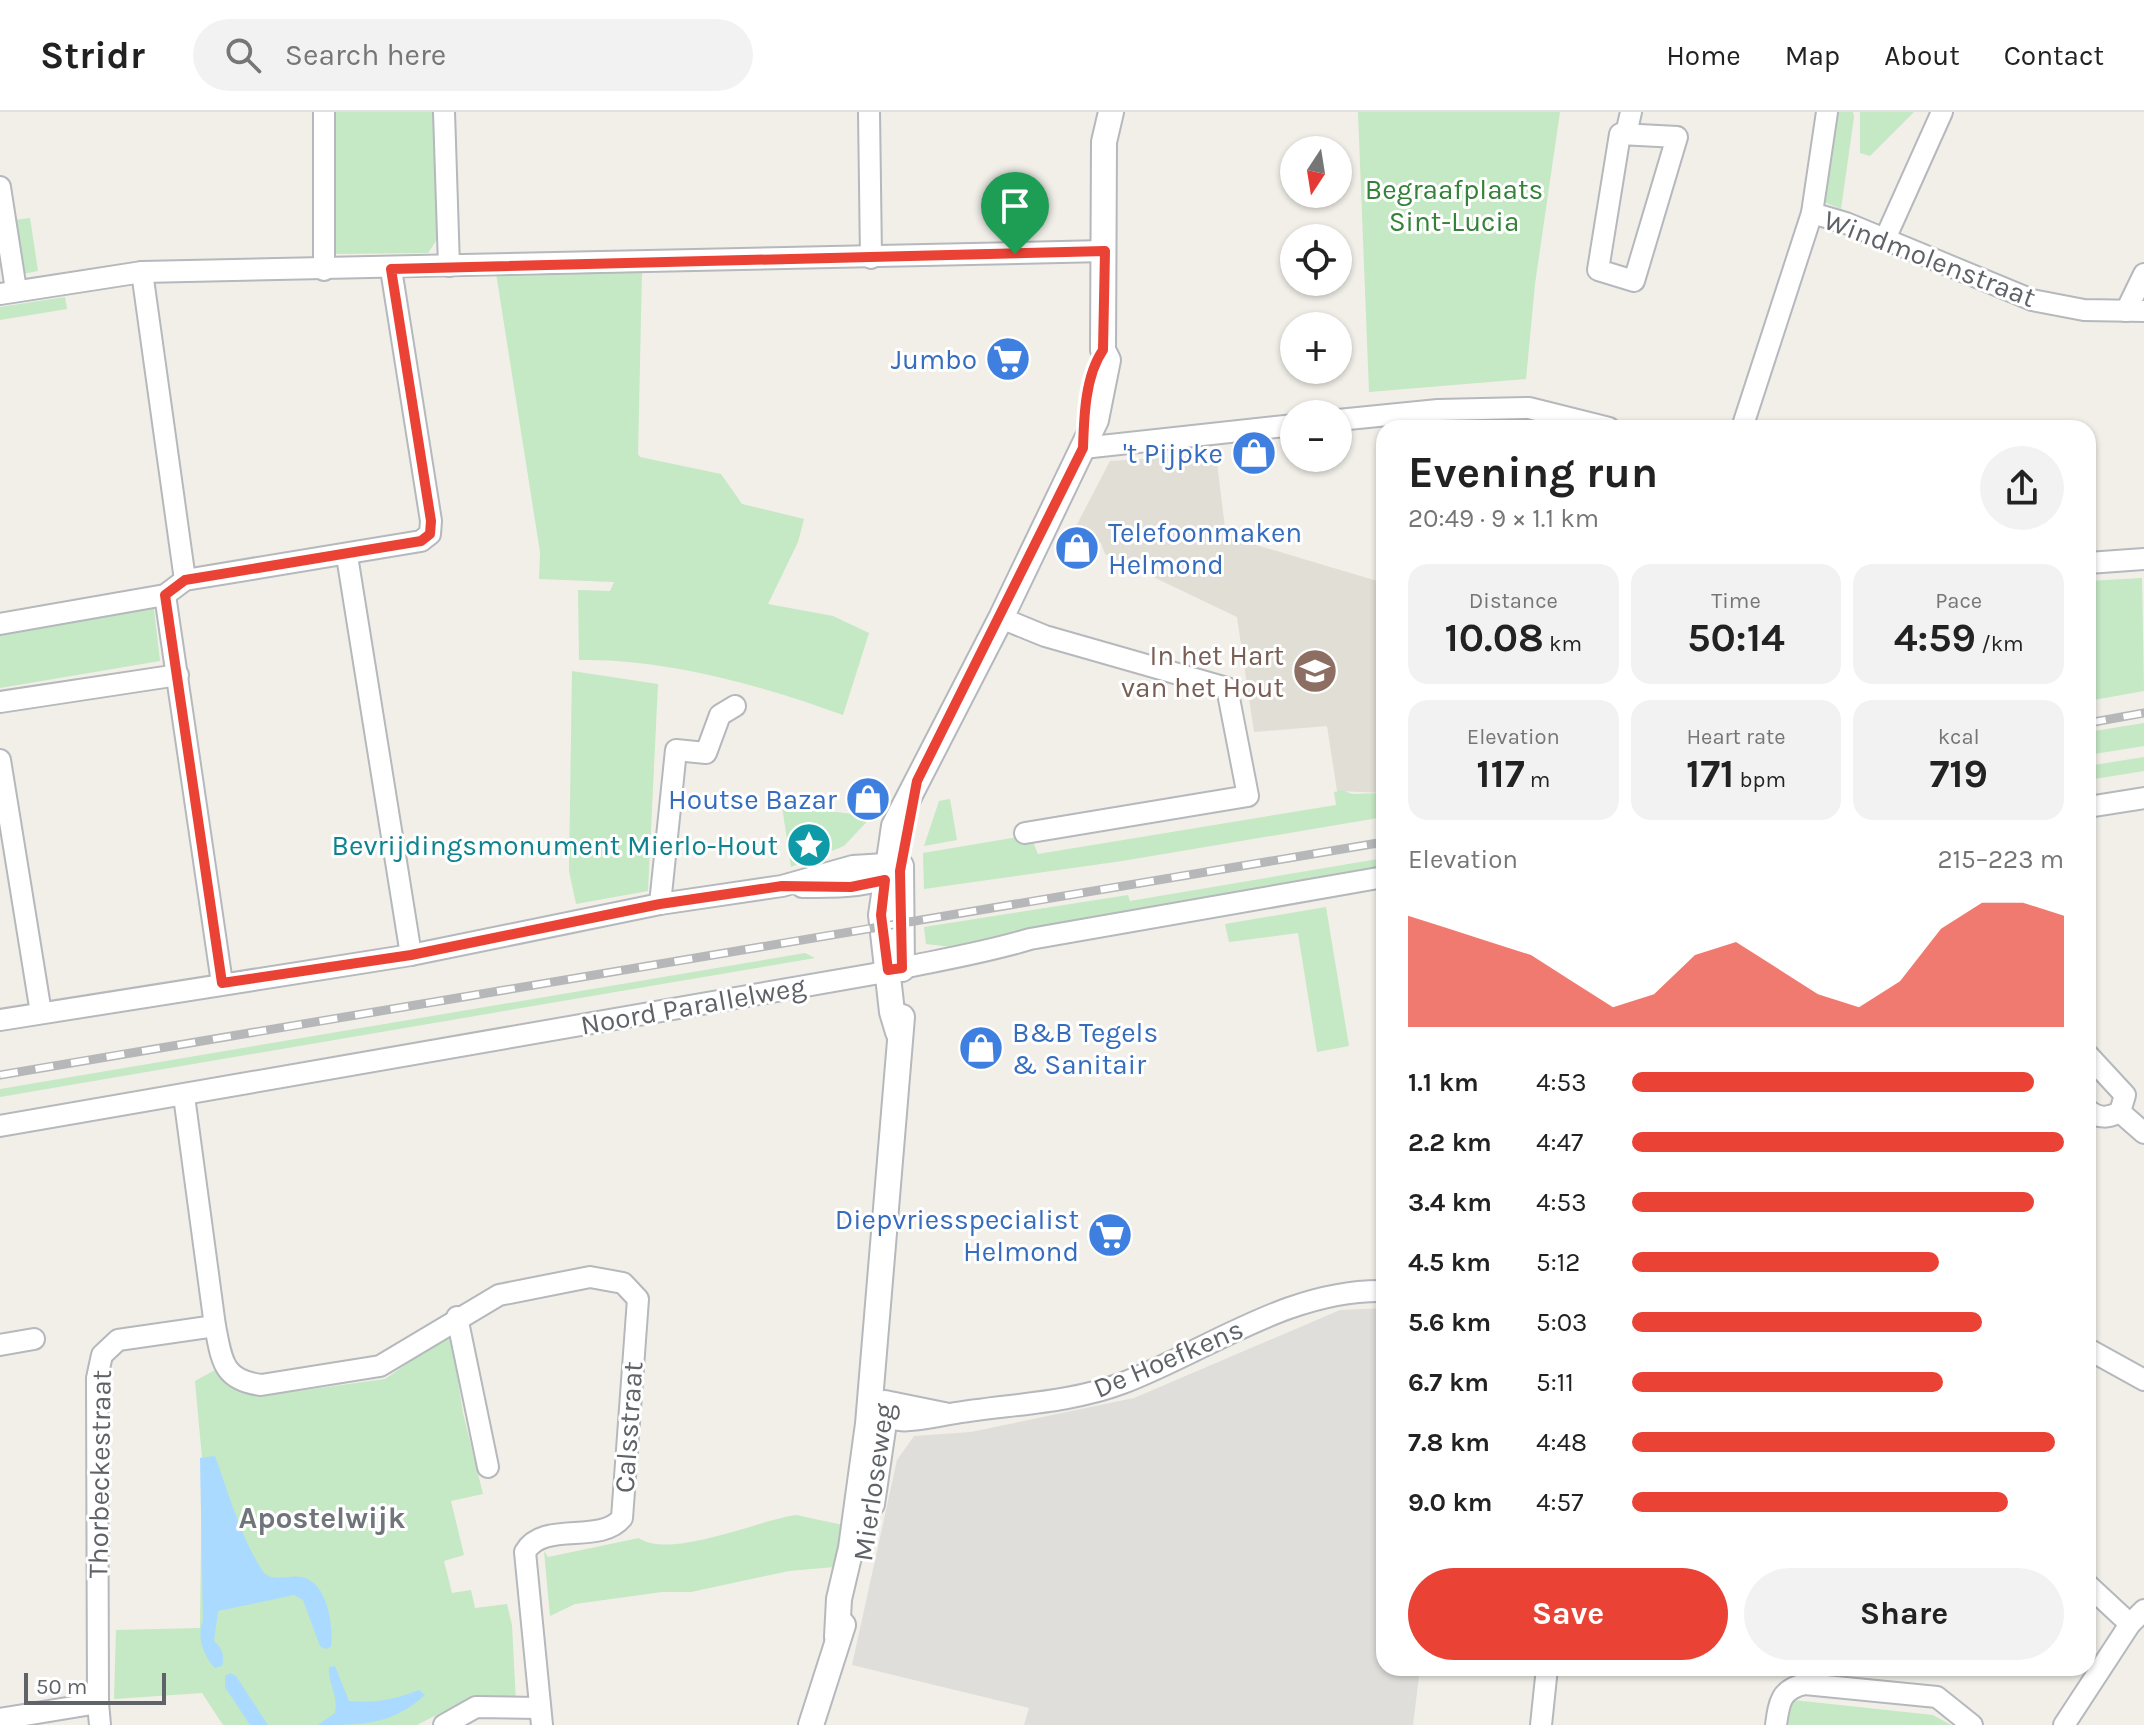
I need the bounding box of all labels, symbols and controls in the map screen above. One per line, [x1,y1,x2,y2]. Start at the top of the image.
search box [193,19,753,91]
text: Stridr [40,33,145,78]
icon: search [221,33,265,77]
text: Search here [285,37,446,73]
text: Home [1666,39,1741,72]
text: Map [1785,39,1840,72]
text: About [1884,39,1960,72]
text: Contact [2004,39,2104,72]
north arrow [1280,136,1352,208]
map controls [1280,136,1352,472]
pin [981,172,1049,254]
park label: Begraafplaats Sint-Lucia [1365,173,1543,238]
icon: arrive [993,184,1037,228]
street label: Windmolenstraat [1819,203,2040,314]
button: locate [1280,224,1352,296]
button: + [1280,312,1352,384]
supermarket icon: Jumbo [984,335,1032,383]
place label: Jumbo [891,343,977,376]
button: − [1280,400,1352,472]
shop icon: 't Pijpke [1230,429,1278,477]
place label: 't Pijpke [1123,437,1223,470]
button: share [1980,446,2064,530]
text: Evening run [1408,447,1658,498]
text: 20:49 · 9 × 1.1 km [1408,503,1599,534]
place label: Telefoonmaken Helmond [1108,516,1302,581]
shop icon: Telefoonmaken Helmond [1053,524,1101,572]
text: Distance [1469,588,1558,614]
text: Time [1711,588,1761,614]
text: Pace [1935,588,1982,614]
text: 10.08 [1445,614,1544,661]
text: 50:14 [1687,614,1785,661]
text: 4:59 [1894,614,1976,661]
text: km [1544,631,1582,657]
text: /km [1976,631,2024,657]
place label: In het Hart van het Hout [1121,639,1284,704]
school or university icon: In het Hart van het Hout [1291,647,1339,695]
text: Elevation [1467,724,1560,750]
text: Heart rate [1686,724,1786,750]
text: kcal [1938,724,1980,750]
text: 117 [1476,750,1525,797]
text: 171 [1686,750,1734,797]
text: 719 [1929,750,1988,797]
text: m [1525,767,1550,793]
text: bpm [1734,767,1786,793]
shop icon: Houtse Bazar [844,775,892,823]
place label: Houtse Bazar [668,783,838,816]
place icon: Bevrijdingsmonument Mierlo-Hout [785,821,833,869]
place label: Bevrijdingsmonument Mierlo-Hout [332,829,778,862]
text: Elevation [1408,844,1518,875]
text: 215–223 m [1937,844,2064,875]
street label: Noord Parallelweg [578,969,808,1042]
place label: B&B Tegels & Sanitair [1012,1016,1158,1081]
shop icon: B&B Tegels & Sanitair [957,1024,1005,1072]
text: 1.1 km [1408,1067,1479,1098]
text: 4:53 [1536,1067,1587,1098]
text: 2.2 km [1408,1127,1492,1158]
text: 4:47 [1536,1127,1583,1158]
text: 3.4 km [1408,1187,1492,1218]
text: 4:53 [1536,1187,1587,1218]
place label: Diepvriesspecialist Helmond [835,1203,1079,1268]
supermarket icon: Diepvriesspecialist Helmond [1086,1211,1134,1259]
text: 4.5 km [1408,1247,1491,1278]
text: 5:12 [1536,1247,1580,1278]
text: 5.6 km [1408,1307,1491,1338]
text: 5:03 [1536,1307,1587,1338]
street label: De Hoefkens [1088,1312,1248,1405]
street label: Calsstraat [607,1360,650,1494]
text: 6.7 km [1408,1367,1489,1398]
text: 5:11 [1536,1367,1574,1398]
street label: Thorbeckestraat [81,1369,118,1579]
street label: Mierloseweg [846,1401,901,1563]
text: 7.8 km [1408,1427,1490,1458]
text: 4:48 [1536,1427,1587,1458]
text: 9.0 km [1408,1487,1493,1518]
text: 4:57 [1536,1487,1583,1518]
district label: Apostelwijk [238,1500,406,1536]
button: Save [1408,1568,1728,1660]
button: Share [1744,1568,2064,1660]
scale bar [24,1669,166,1705]
text: 50 m [36,1674,87,1700]

